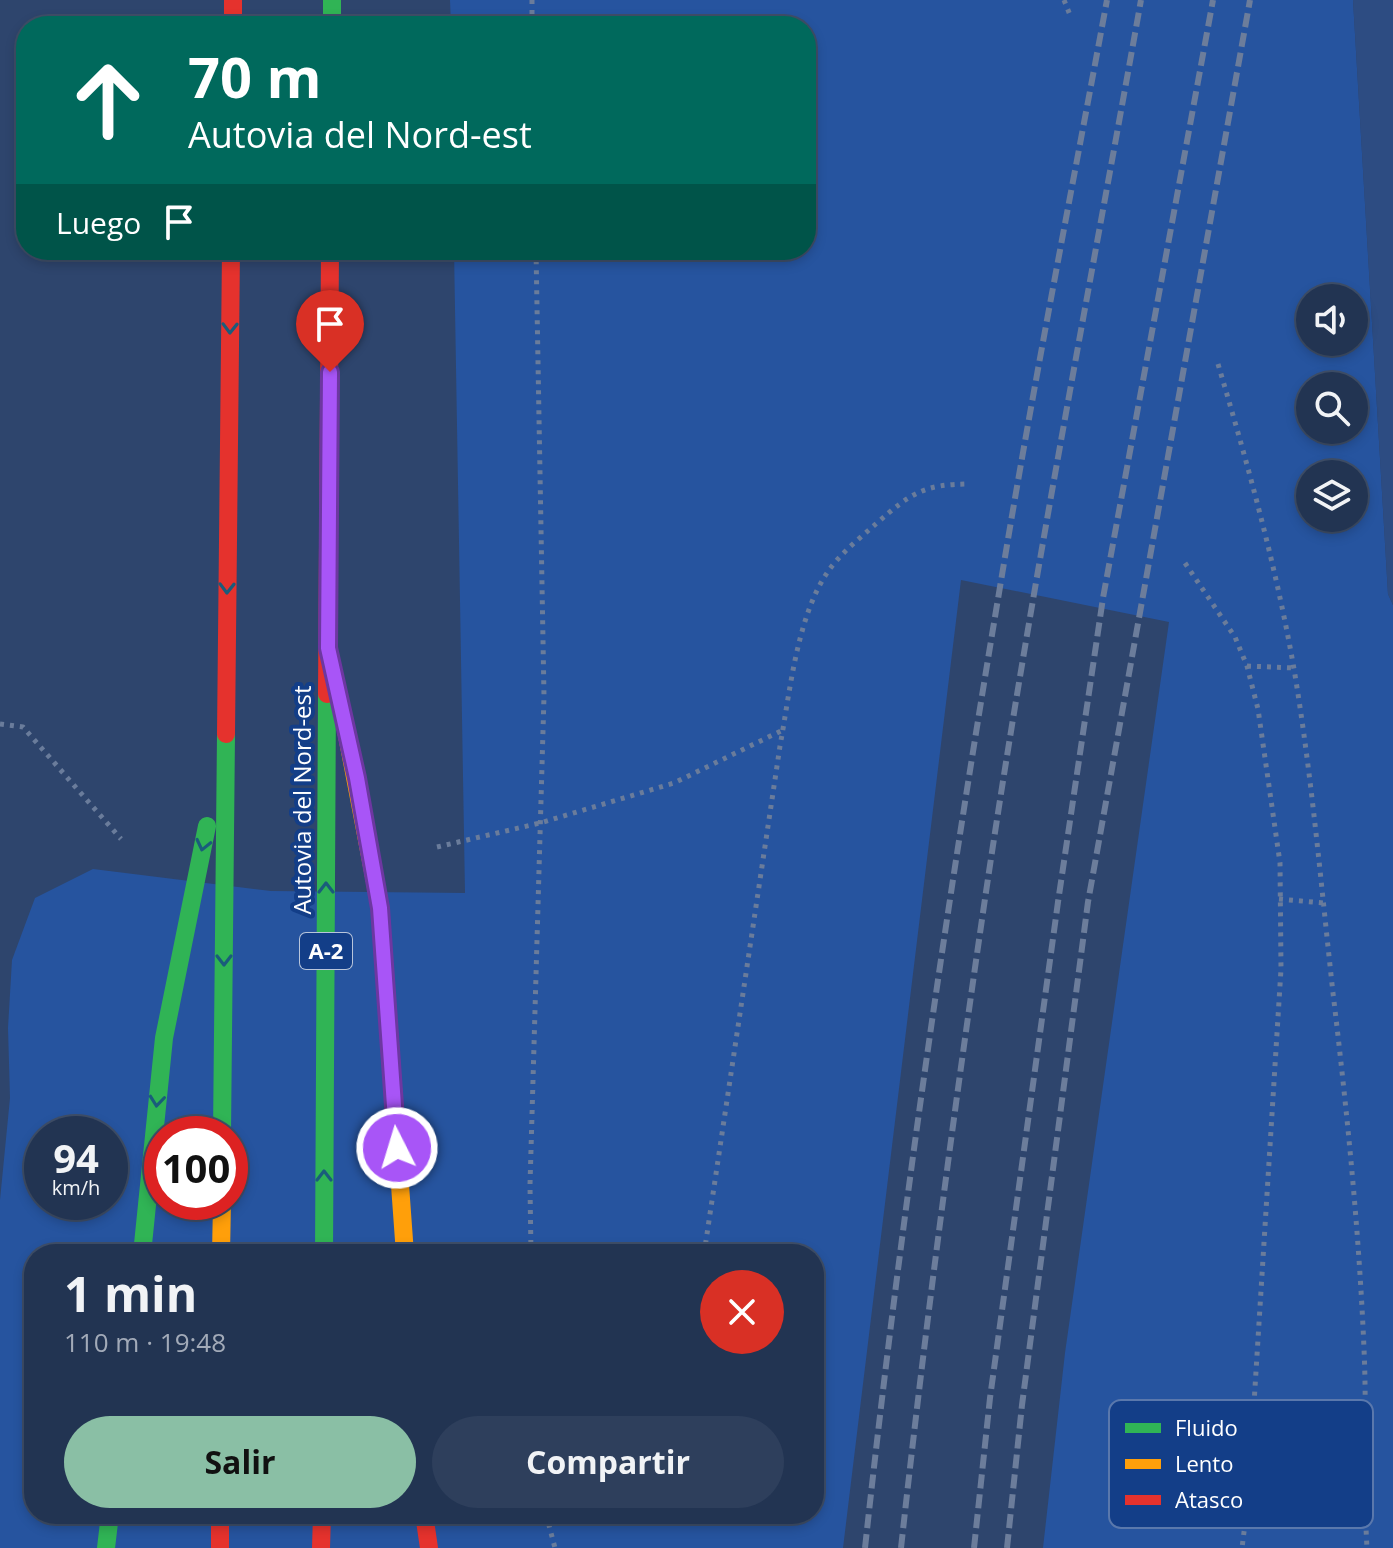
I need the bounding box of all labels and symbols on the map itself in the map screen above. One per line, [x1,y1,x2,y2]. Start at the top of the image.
pin [296,290,364,372]
one-way arrow [221,322,239,335]
one-way arrow [218,582,236,595]
street label: Autovia del Nord-est [285,685,318,915]
one-way arrow [195,838,212,851]
one-way arrow [317,881,335,894]
road number: A-2 [300,933,352,969]
one-way arrow [215,954,233,967]
one-way arrow [149,1095,166,1108]
position arrow [355,1106,439,1190]
speed limit sign: 100 [144,1116,248,1220]
one-way arrow [315,1169,333,1182]
legend [1109,1400,1373,1528]
text: Fluido [1175,1412,1238,1442]
text: Lento [1175,1448,1233,1478]
text: Atasco [1175,1484,1243,1514]

